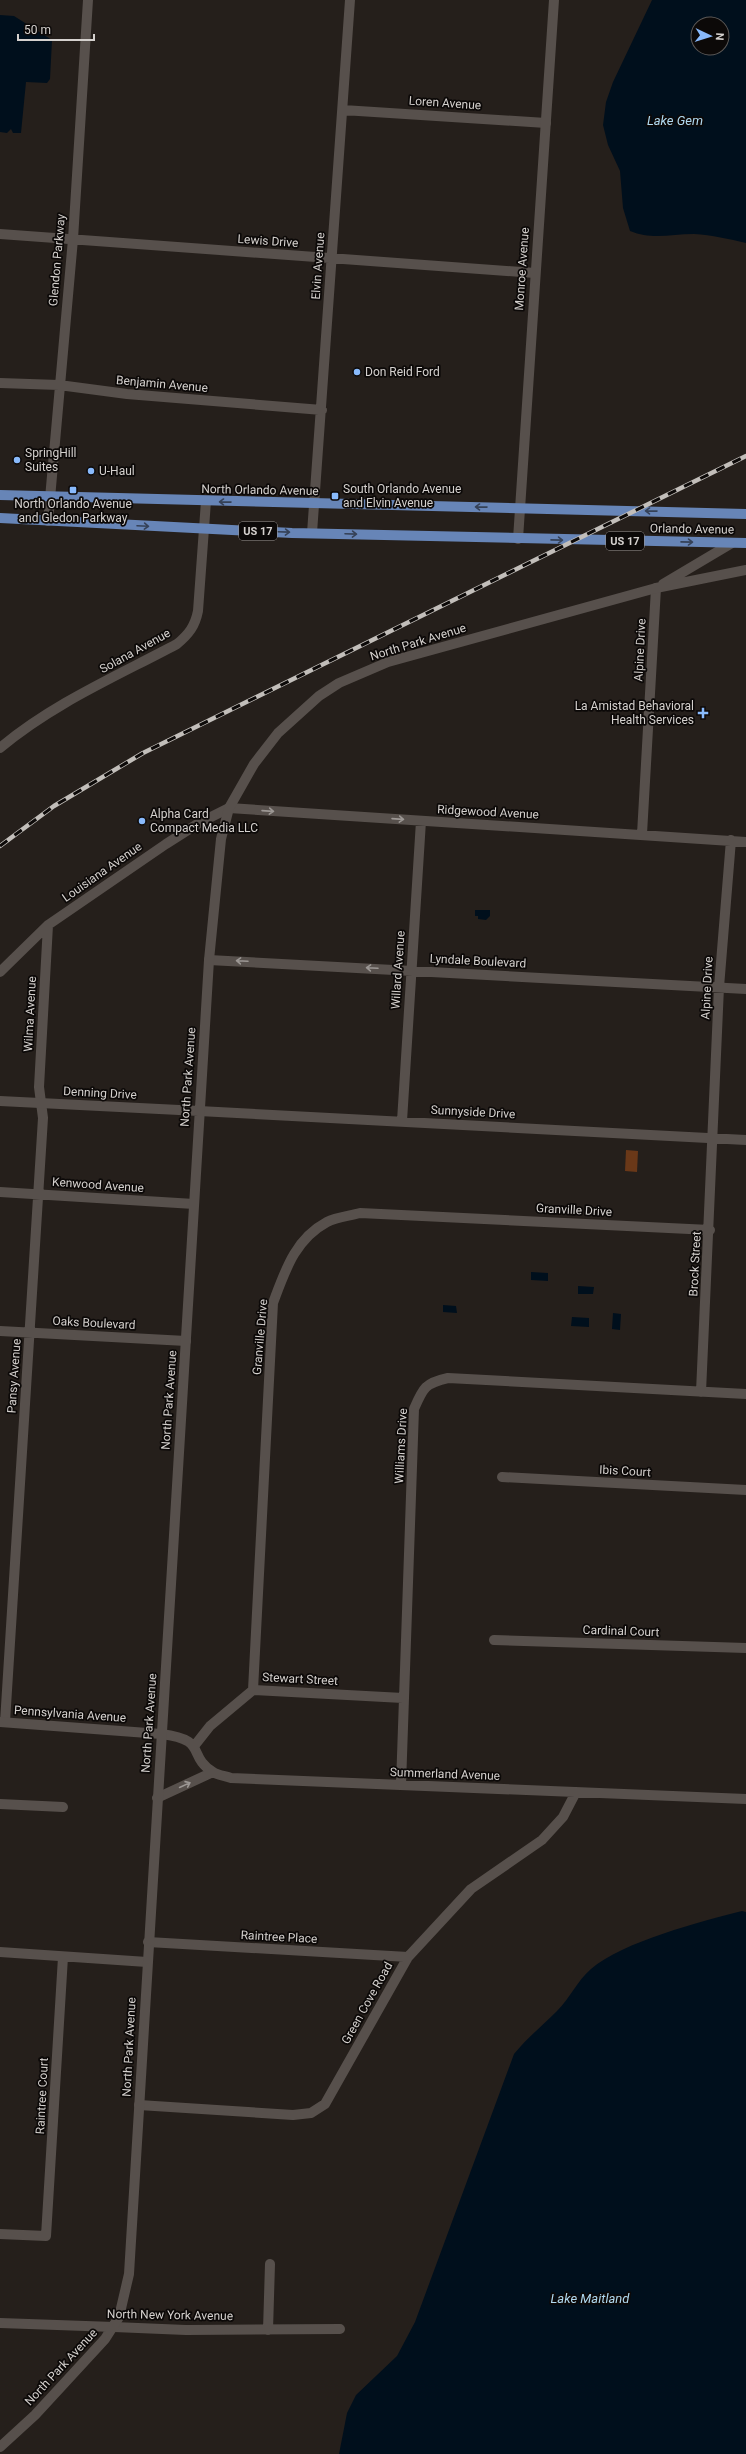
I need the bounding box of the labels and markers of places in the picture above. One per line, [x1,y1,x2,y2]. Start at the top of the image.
place label: Don Reid Ford [365,365,440,379]
marker: Don Reid Ford [352,367,362,377]
place label: SpringHill Suites [25,446,77,474]
marker: SpringHill Suites [12,455,22,465]
place label: U-Haul [99,464,135,478]
marker: U-Haul [86,466,96,476]
place label: South Orlando Avenue and Elvin Avenue [343,482,461,510]
marker: North Orlando Avenue and Gledon Parkway [68,485,78,495]
marker: South Orlando Avenue and Elvin Avenue [330,491,340,501]
place label: North Orlando Avenue and Gledon Parkway [14,497,132,525]
place label: La Amistad Behavioral Health Services [575,699,694,727]
marker: La Amistad Behavioral Health Services [697,707,709,719]
place label: Alpha Card Compact Media LLC [150,807,258,835]
marker: Alpha Card Compact Media LLC [137,816,147,826]

